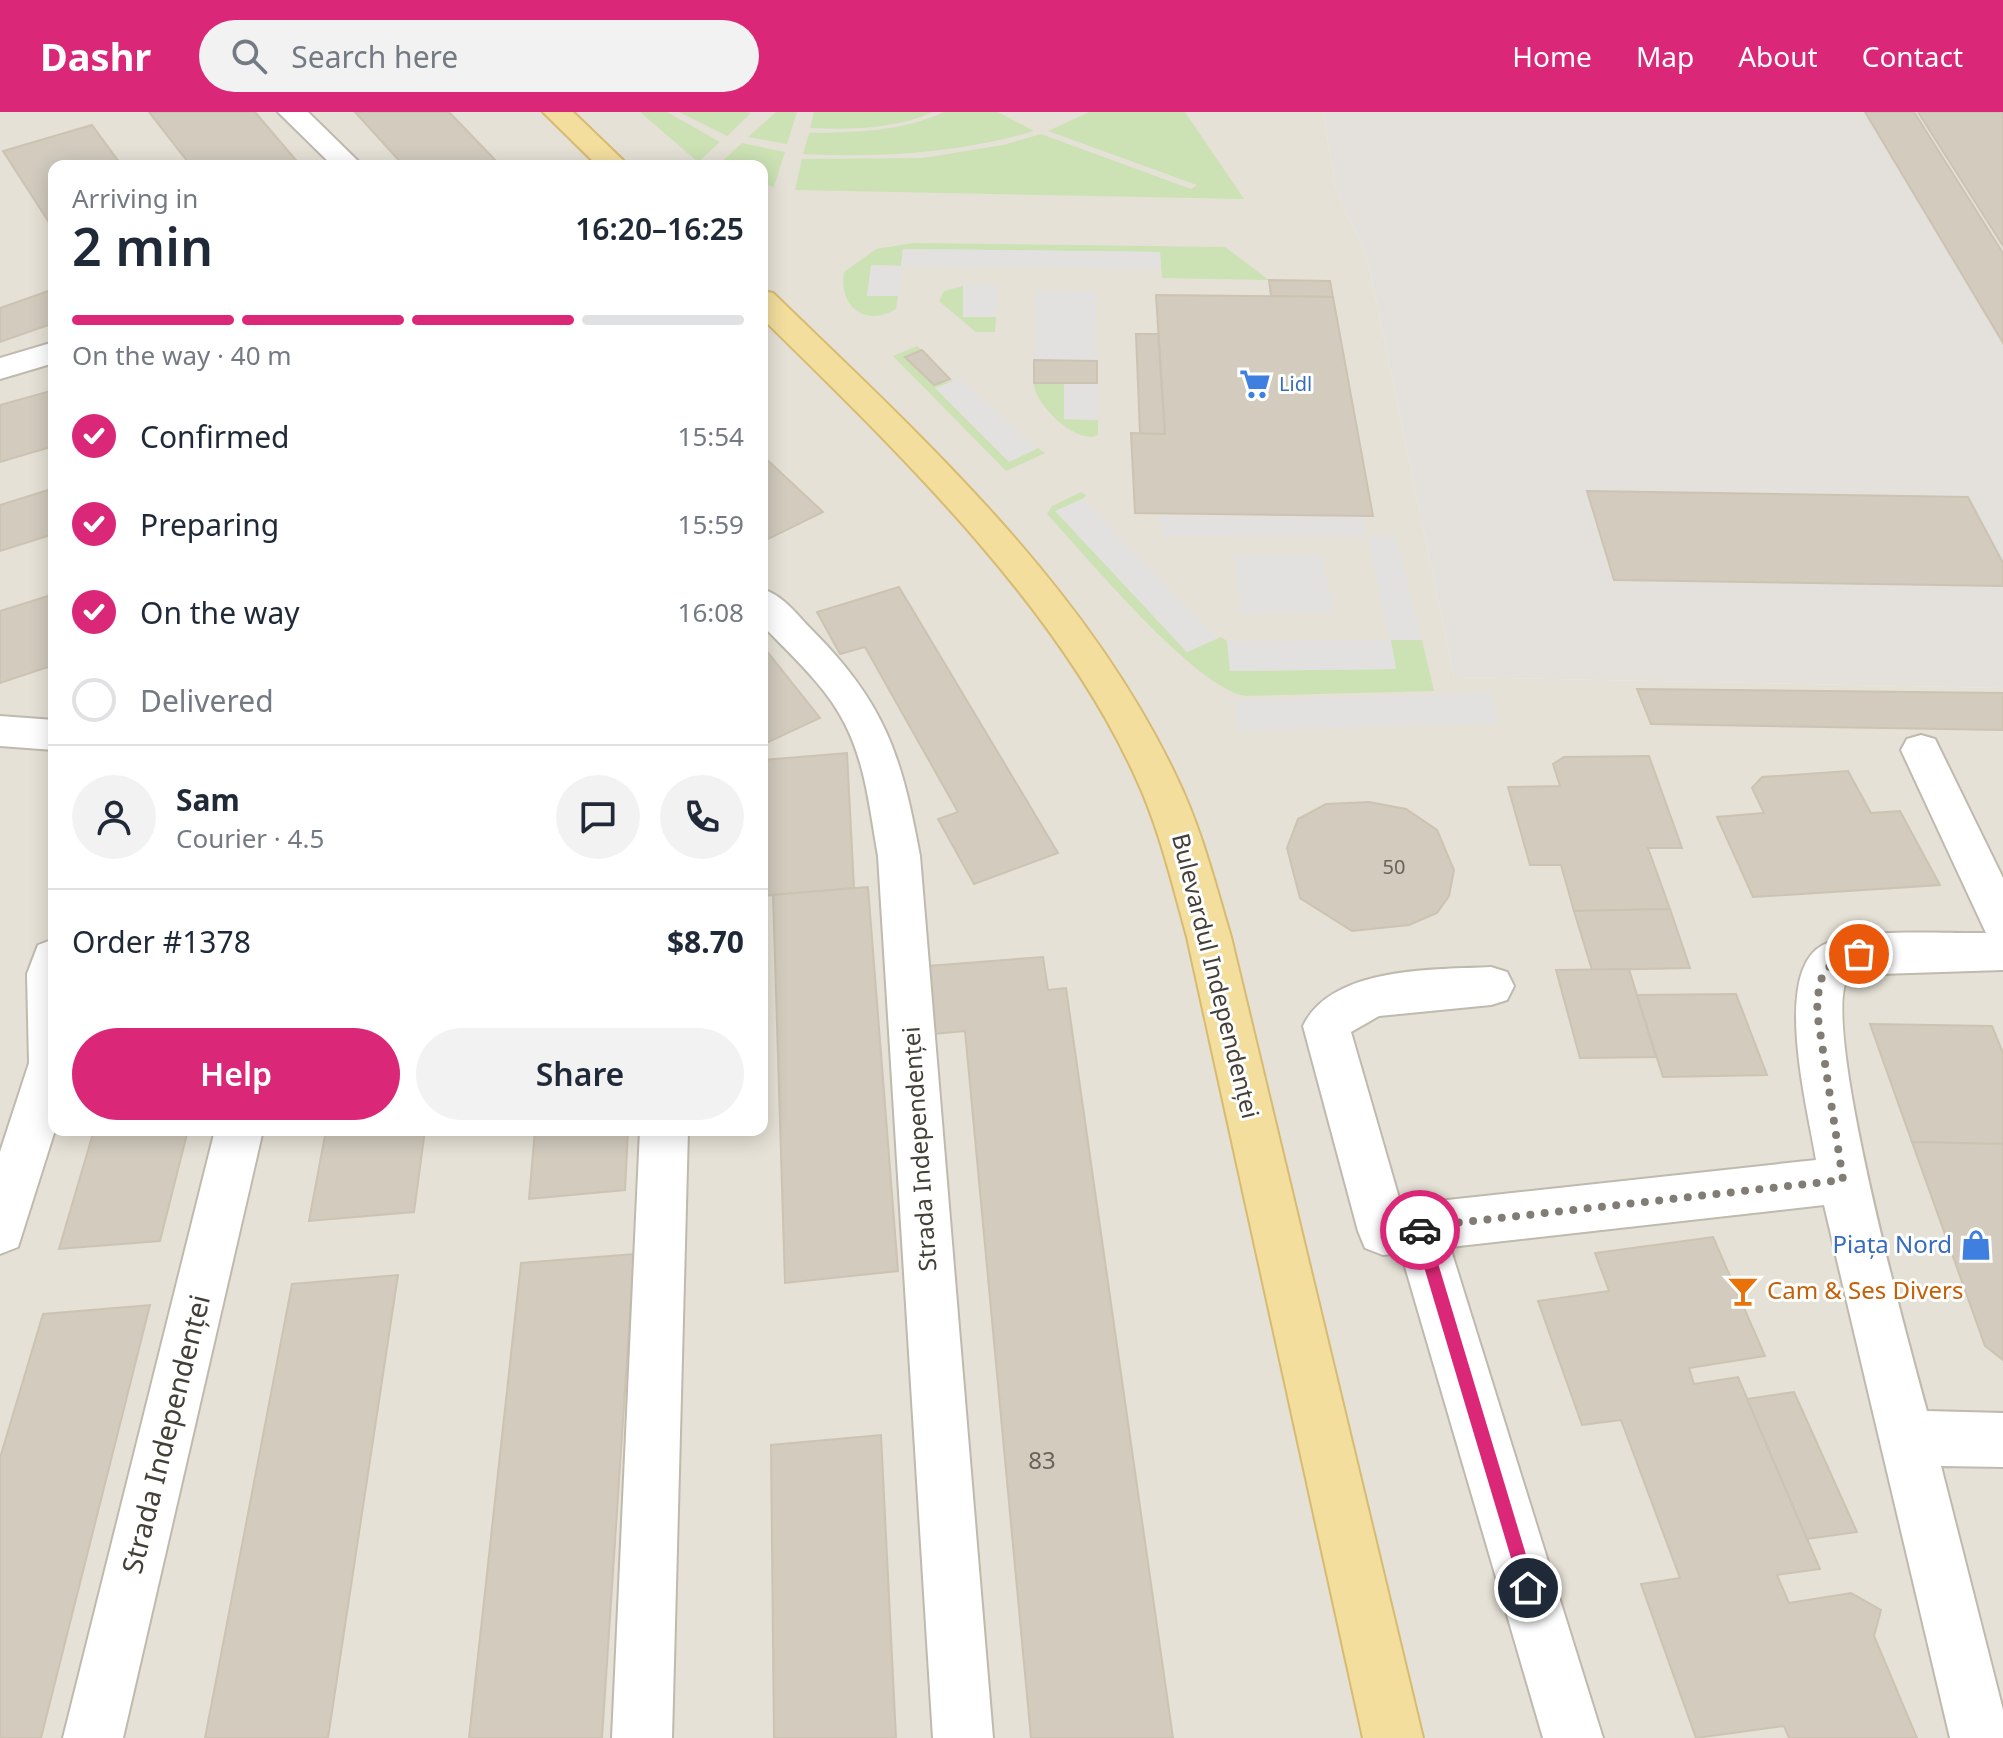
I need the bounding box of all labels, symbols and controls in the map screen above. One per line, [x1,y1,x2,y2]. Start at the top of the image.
search box [199,20,759,92]
text: Dashr [40,30,151,82]
icon: search [227,34,271,78]
text: Search here [291,36,458,77]
text: Home [1512,37,1592,75]
text: Map [1636,37,1694,75]
text: About [1738,37,1818,75]
text: Contact [1862,37,1963,75]
text: Arriving in [72,180,198,216]
text: 16:20–16:25 [575,208,744,249]
text: 2 min [72,210,213,281]
text: On the way · 40 m [72,337,292,373]
supermarket icon: Lidl [1238,367,1272,401]
place label: Lidl [1279,370,1312,397]
icon: check [72,414,116,458]
text: Confirmed [140,416,290,457]
text: 15:54 [678,418,744,454]
icon: check [72,502,116,546]
text: Preparing [140,504,279,545]
text: 15:59 [678,506,744,542]
icon: check [72,590,116,634]
text: On the way [140,592,300,633]
text: 16:08 [678,594,744,630]
text: Delivered [140,680,274,721]
button: person [72,775,156,859]
button: chat [556,775,640,859]
button: phone [660,775,744,859]
text: Sam [176,779,240,820]
text: Courier · 4.5 [176,820,324,856]
street label: Bulevardul Independenței [1165,830,1268,1122]
house number: 50 [1383,853,1405,880]
pin [1825,920,1893,988]
text: Order #1378 [72,921,251,962]
text: $8.70 [667,921,744,962]
icon: bag [1837,932,1881,976]
street label: Strada Independenței [893,1026,944,1273]
button: Help [72,1028,400,1120]
button: Share [416,1028,744,1120]
courier [1380,1190,1460,1270]
icon: car [1398,1208,1442,1252]
place label: Piața Nord [1833,1227,1952,1260]
shop icon: Piața Nord [1959,1228,1993,1262]
place label: Cam & Ses Divers [1767,1273,1963,1306]
bar icon: Cam & Ses Divers [1726,1274,1760,1308]
street label: Strada Independenței [112,1290,218,1577]
house number: 83 [1028,1443,1056,1476]
pin [1494,1554,1562,1622]
icon: home [1506,1566,1550,1610]

